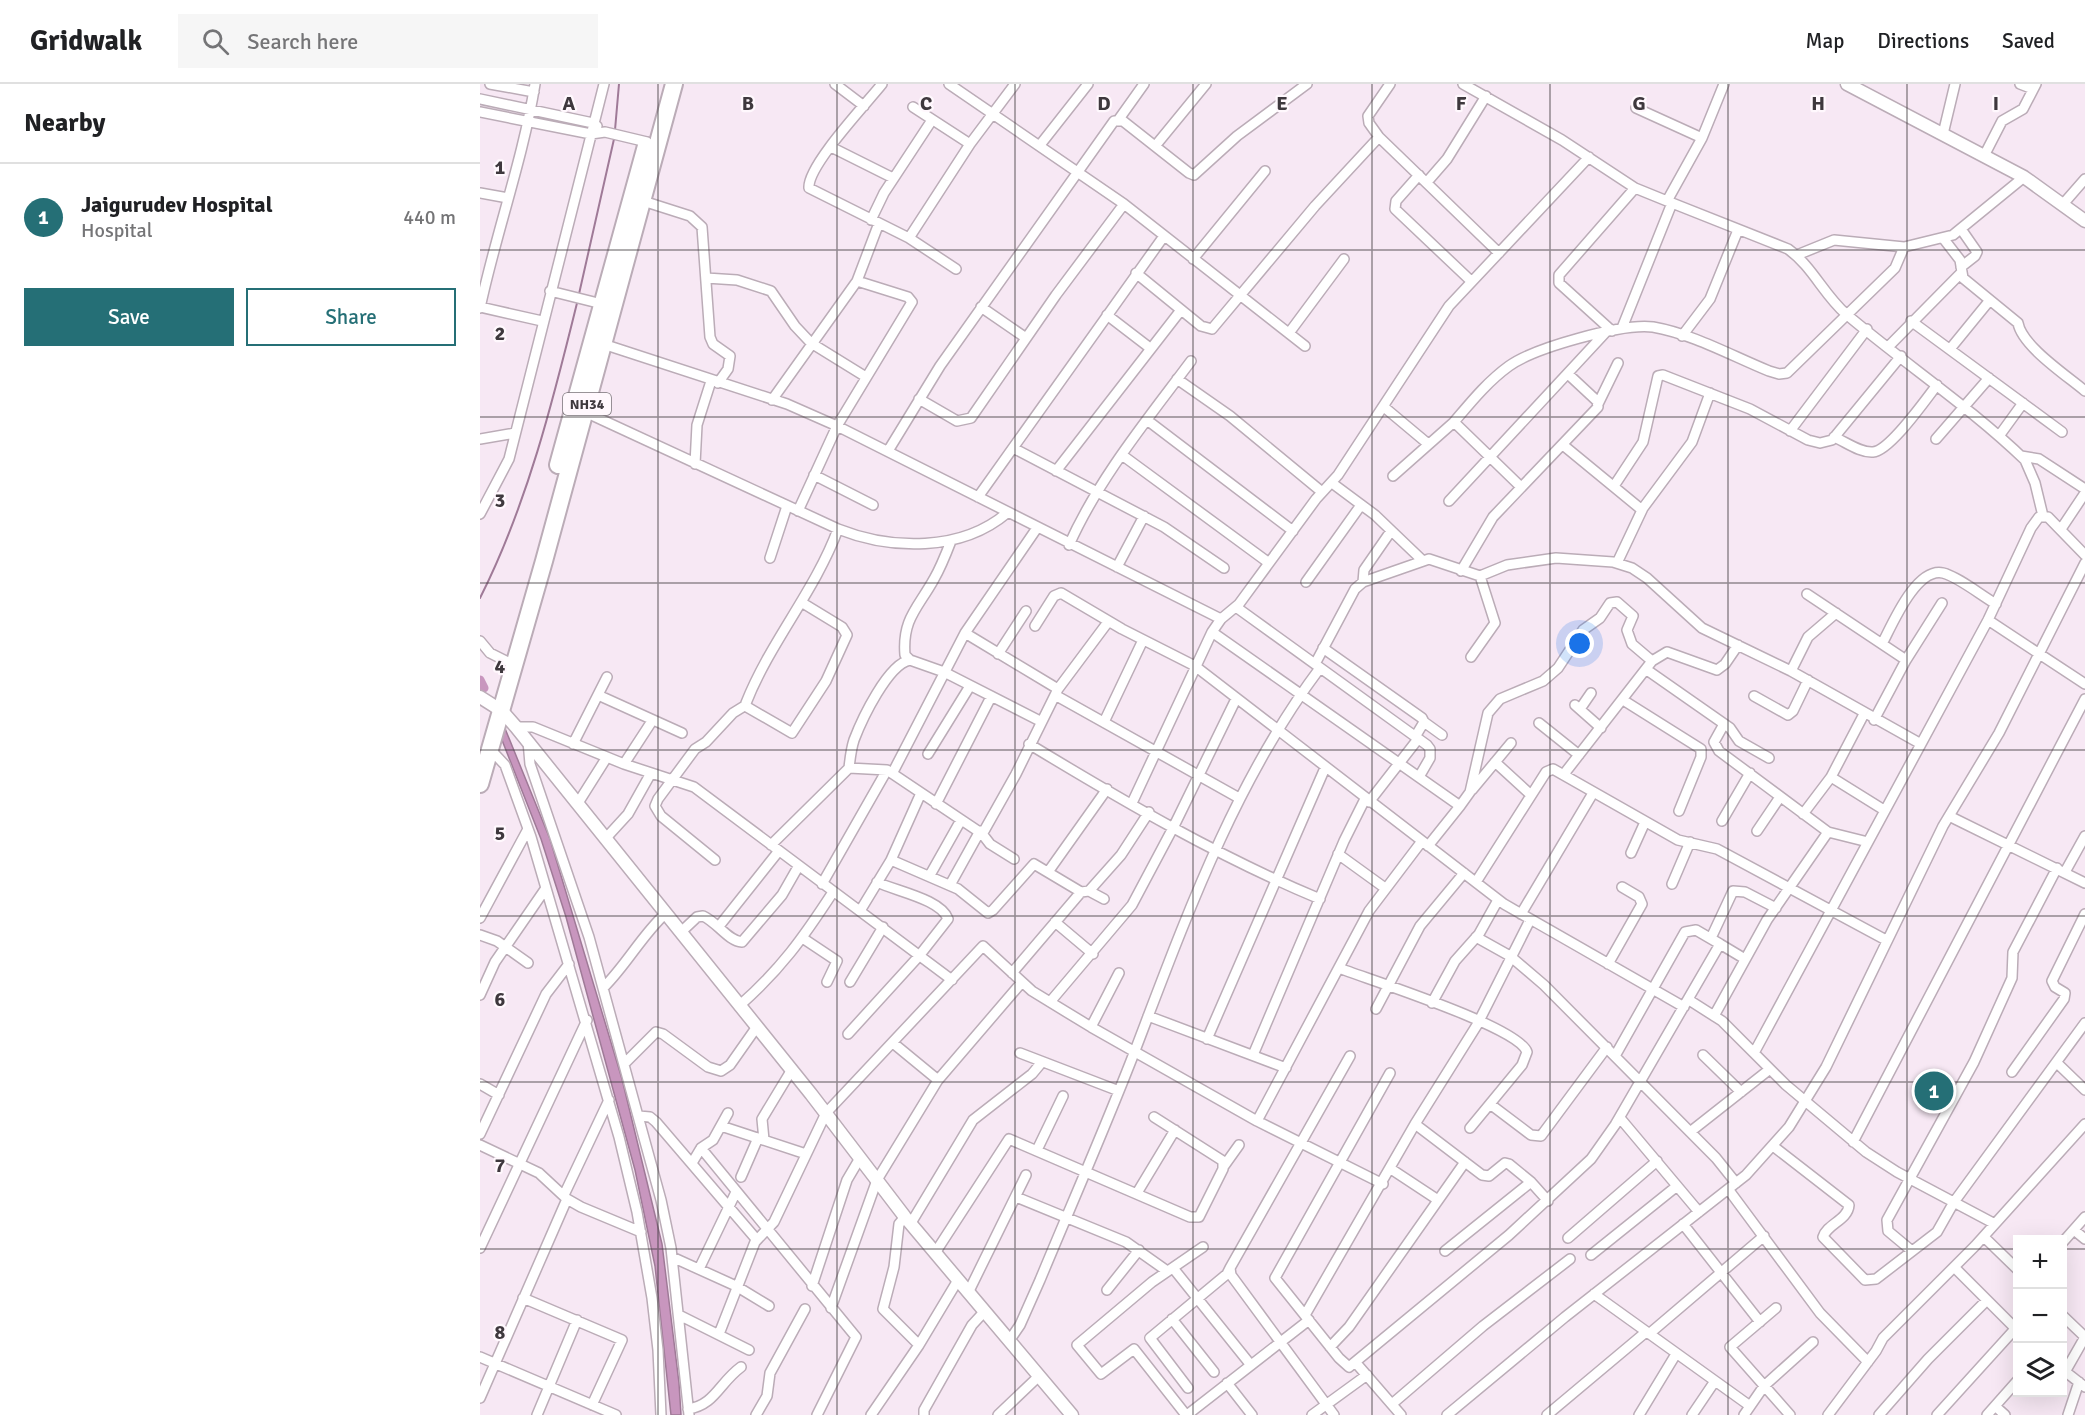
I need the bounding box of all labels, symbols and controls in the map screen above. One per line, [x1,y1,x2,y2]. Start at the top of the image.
search box [178,14,598,68]
text: Gridwalk [30,24,142,58]
icon: search [199,25,232,58]
text: Search here [247,28,358,55]
text: Map [1806,28,1844,54]
text: Directions [1877,28,1969,54]
text: Saved [2002,28,2055,54]
text: A [563,91,576,116]
text: B [742,91,754,116]
text: C [920,91,932,116]
text: D [1097,91,1111,116]
text: E [1276,91,1288,116]
text: F [1456,91,1467,116]
text: G [1632,91,1646,116]
text: H [1811,91,1825,116]
text: I [1993,91,1999,116]
text: Nearby [24,107,105,139]
text: 1 [495,155,506,180]
text: Jaigurudev Hospital [81,191,273,218]
text: 1 [38,205,49,230]
text: 440 m [403,205,456,230]
text: Hospital [81,218,153,243]
button: Save [24,288,234,346]
button: Share [246,288,456,346]
text: 2 [495,321,505,346]
road number: NH34 [563,393,611,415]
text: 3 [495,488,505,513]
your location [1565,629,1594,658]
text: 4 [495,654,506,679]
text: 5 [495,821,505,846]
text: 6 [495,987,506,1012]
pin: 1 [1914,1068,1954,1114]
text: 7 [495,1153,506,1178]
map controls [2013,1235,2067,1397]
button: + [2013,1235,2067,1289]
button: − [2013,1289,2067,1343]
text: 8 [495,1320,506,1345]
button: layers [2013,1343,2067,1397]

